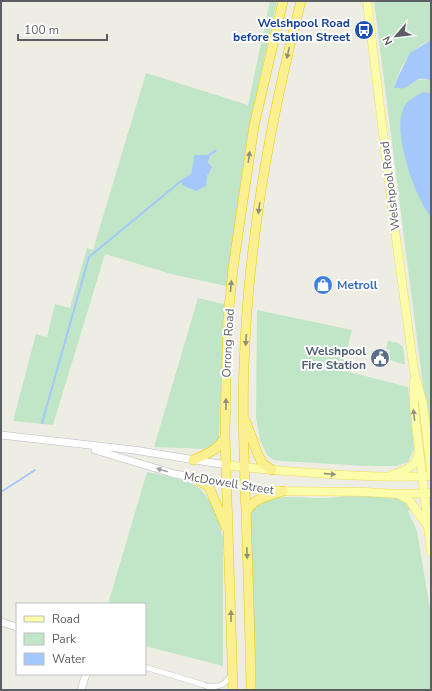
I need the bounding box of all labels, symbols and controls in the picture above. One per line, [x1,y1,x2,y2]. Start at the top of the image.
place label: Welshpool Road before Station Street [233,15,350,45]
scale bar [18,16,107,42]
north arrow [376,16,416,56]
bus stop icon: Welshpool Road before Station Street [353,19,375,41]
text: 100 m [24,22,59,38]
text: N [379,33,396,48]
one-way arrow [285,46,291,59]
street label: Welshpool Road [377,140,403,232]
one-way arrow [246,151,252,163]
one-way arrow [256,202,262,214]
shop icon: Metroll [312,274,334,296]
place label: Metroll [337,277,378,293]
one-way arrow [228,280,235,292]
street label: Orrong Road [218,308,238,378]
one-way arrow [242,334,249,346]
place label: Welshpool Fire Station [302,343,366,373]
public building icon: Welshpool Fire Station [369,347,391,369]
one-way arrow [223,397,229,410]
one-way arrow [411,409,418,421]
one-way arrow [155,467,167,473]
street label: McDowell Street [183,468,276,498]
one-way arrow [324,471,336,478]
one-way arrow [244,547,250,560]
legend [16,603,146,675]
one-way arrow [228,610,235,622]
text: Road [52,611,80,627]
text: Park [52,631,77,647]
text: Water [52,651,86,667]

